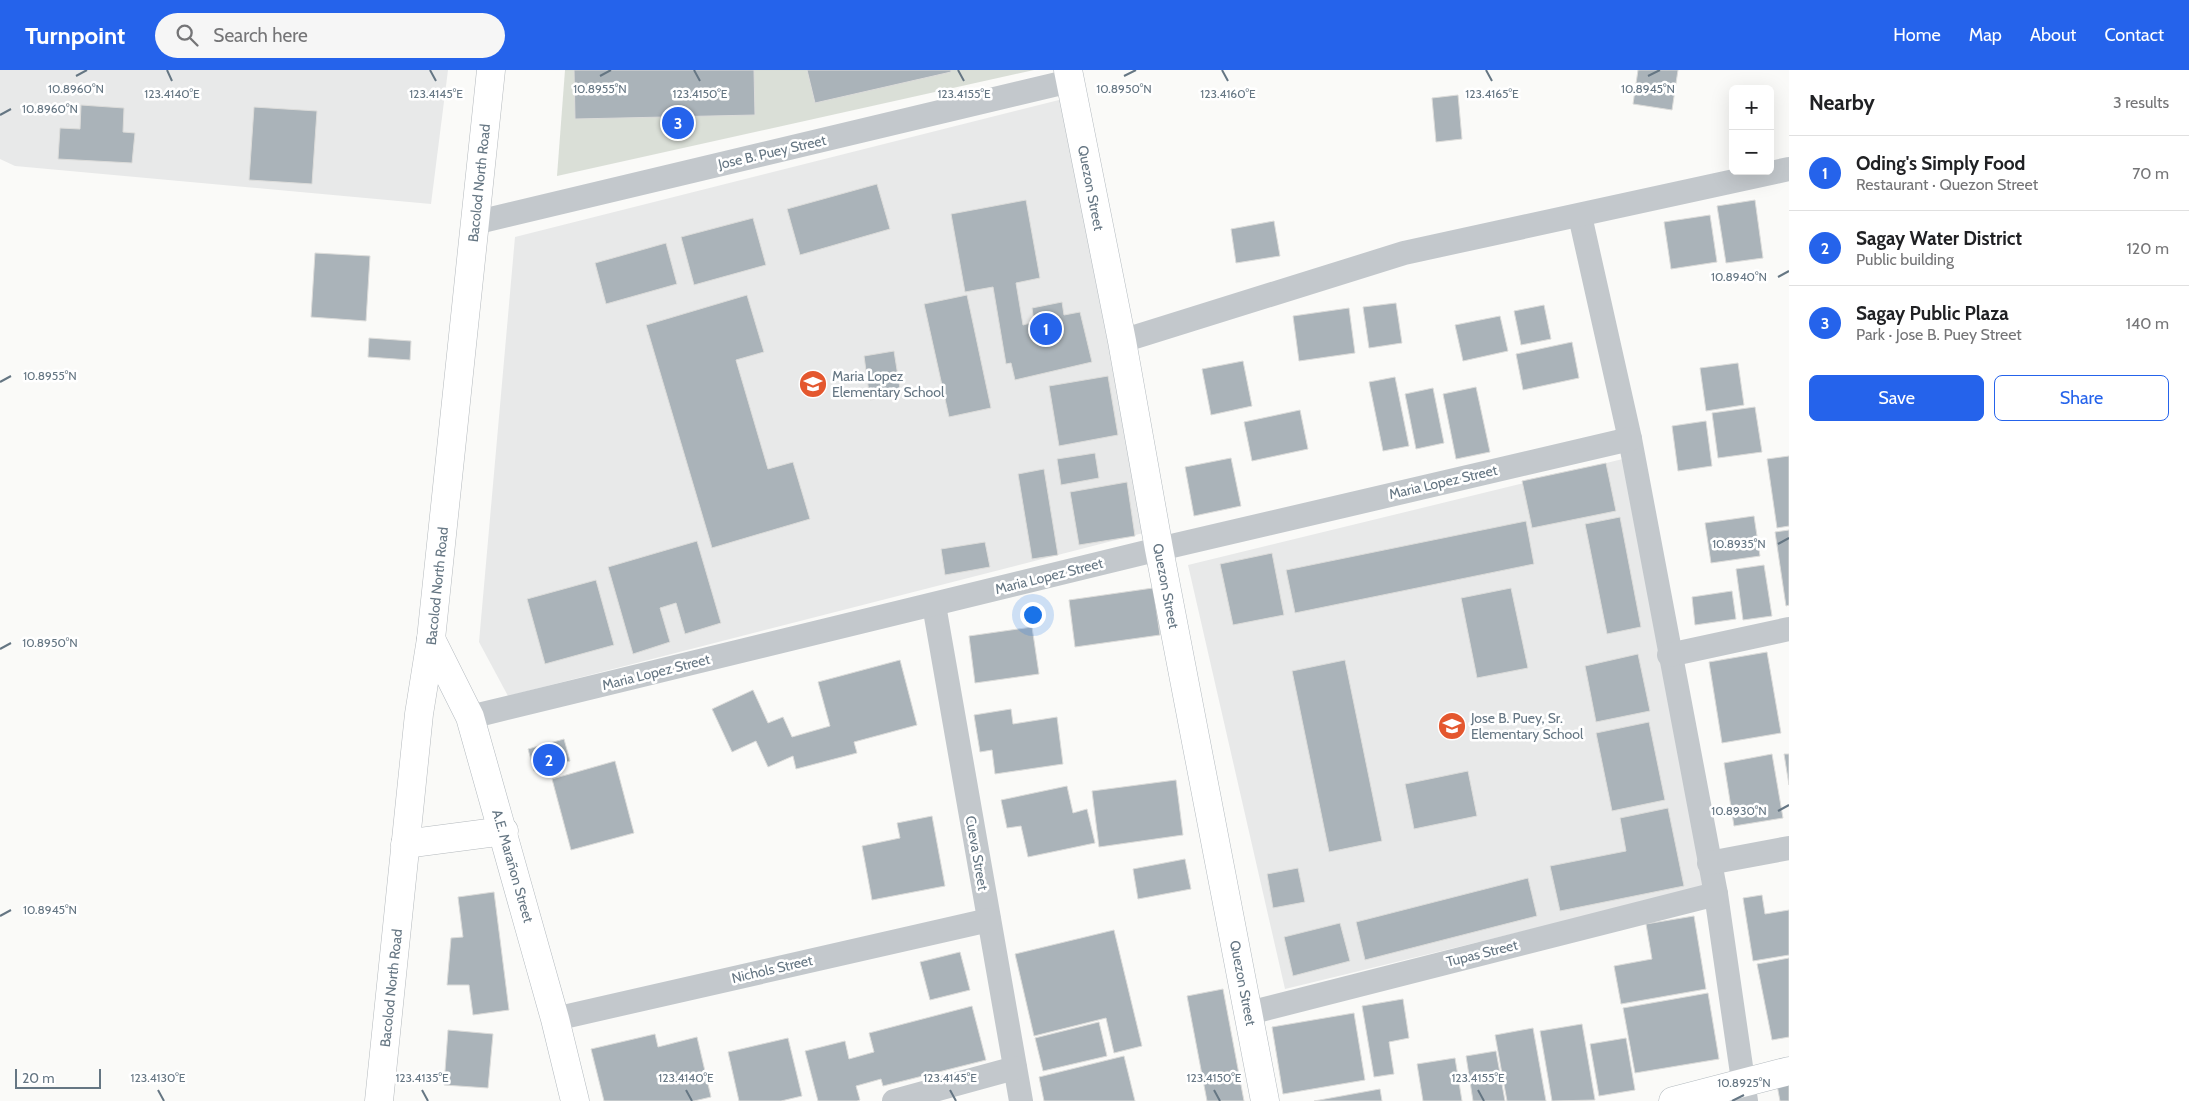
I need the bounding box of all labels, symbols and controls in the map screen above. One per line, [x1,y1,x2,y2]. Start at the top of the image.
search box [155,13,505,58]
text: Turnpoint [25,21,125,50]
icon: search [173,21,201,49]
text: Search here [213,24,308,47]
text: Home [1893,24,1941,46]
text: Map [1969,24,2002,46]
text: About [2030,24,2076,46]
text: Contact [2104,24,2164,46]
text: 10.8960°N [48,81,104,96]
text: 10.8955°N [573,81,627,96]
text: 10.8950°N [1096,81,1152,96]
text: 10.8945°N [1621,81,1675,96]
map controls [1729,85,1774,175]
button: + [1729,85,1774,130]
text: 123.4140°E [144,86,200,101]
text: 123.4145°E [409,86,463,101]
text: 123.4150°E [672,86,728,101]
text: 123.4155°E [937,86,991,101]
text: 123.4160°E [1200,86,1256,101]
text: 123.4165°E [1465,86,1519,101]
text: Nearby [1809,90,1875,115]
text: 3 results [2113,93,2169,112]
text: 10.8960°N [22,101,78,116]
pin: 3 [662,104,694,142]
street label: Bacolod North Road [464,123,494,243]
button: − [1729,130,1774,175]
street label: Jose B. Puey Street [715,131,828,173]
street label: Quezon Street [1074,144,1108,232]
text: Oding's Simply Food [1856,152,2025,175]
text: 1 [1822,164,1828,183]
text: 70 m [2132,164,2169,183]
text: Restaurant · Quezon Street [1856,175,2038,194]
text: Sagay Water District [1856,227,2022,250]
text: 2 [1821,239,1829,258]
text: 120 m [2127,239,2169,258]
text: Public building [1856,250,1954,269]
text: 10.8940°N [1711,269,1767,284]
text: Sagay Public Plaza [1856,302,2009,325]
pin: 1 [1030,310,1062,348]
text: 3 [1821,314,1829,333]
text: 140 m [2126,314,2169,333]
text: Park · Jose B. Puey Street [1856,325,2022,344]
place label: Maria Lopez Elementary School [832,367,945,401]
text: 10.8955°N [23,368,77,383]
school or university icon: Maria Lopez Elementary School [798,369,828,399]
button: Save [1809,375,1984,421]
button: Share [1994,375,2169,421]
street label: Maria Lopez Street [1387,461,1499,503]
street label: Bacolod North Road [422,526,452,646]
text: 10.8935°N [1712,536,1766,551]
street label: Quezon Street [1149,542,1183,630]
street label: Maria Lopez Street [993,554,1105,598]
your location [1020,602,1046,628]
text: 10.8950°N [22,635,78,650]
street label: Maria Lopez Street [600,650,712,694]
place label: Jose B. Puey, Sr. Elementary School [1470,709,1584,743]
school or university icon: Jose B. Puey, Sr. Elementary School [1437,711,1467,741]
pin: 2 [533,741,565,779]
text: 10.8930°N [1711,803,1767,818]
street label: A.E. Marañon Street [488,807,538,925]
street label: Cueva Street [962,814,992,892]
text: 10.8945°N [23,902,77,917]
street label: Bacolod North Road [376,928,406,1048]
street label: Tupas Street [1444,935,1520,971]
street label: Quezon Street [1226,939,1260,1027]
street label: Nichols Street [730,951,815,987]
scale bar [15,1066,101,1089]
text: 20 m [22,1069,55,1087]
text: 123.4130°E [130,1070,186,1085]
text: 123.4135°E [395,1070,449,1085]
text: 123.4140°E [658,1070,714,1085]
text: 123.4145°E [923,1070,977,1085]
text: 123.4150°E [1186,1070,1242,1085]
text: 123.4155°E [1451,1070,1505,1085]
text: 10.8925°N [1717,1075,1771,1090]

